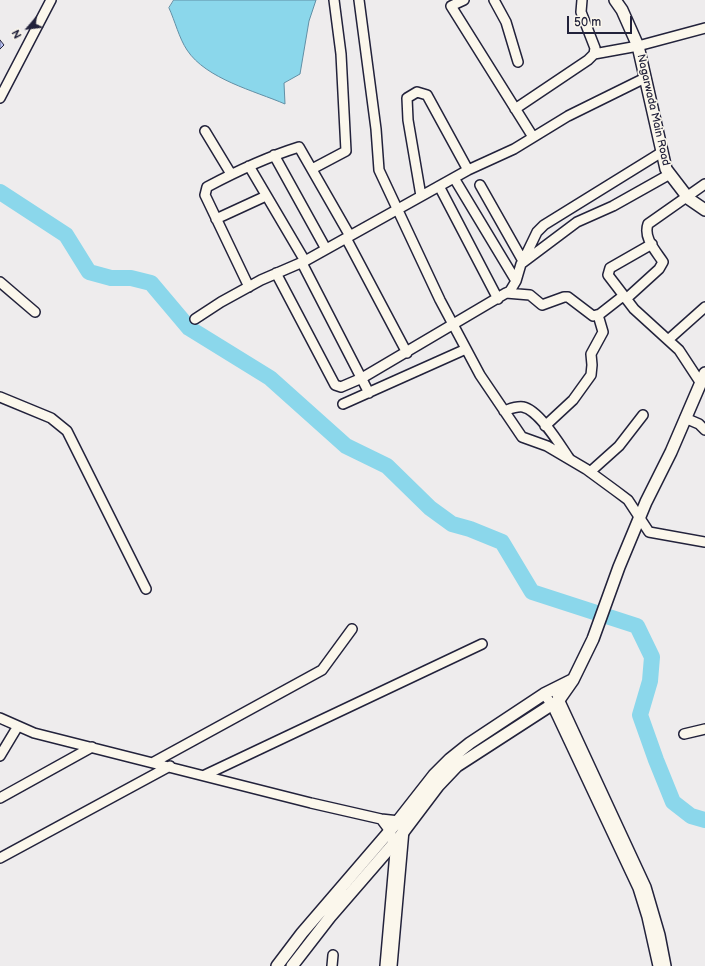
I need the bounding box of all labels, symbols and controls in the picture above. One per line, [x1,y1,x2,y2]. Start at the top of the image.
north arrow [8,8,48,48]
scale bar [569,8,634,34]
text: 50 m [574,15,601,30]
text: N [9,27,25,41]
street label: Nagarwada Main Road [634,53,672,167]

